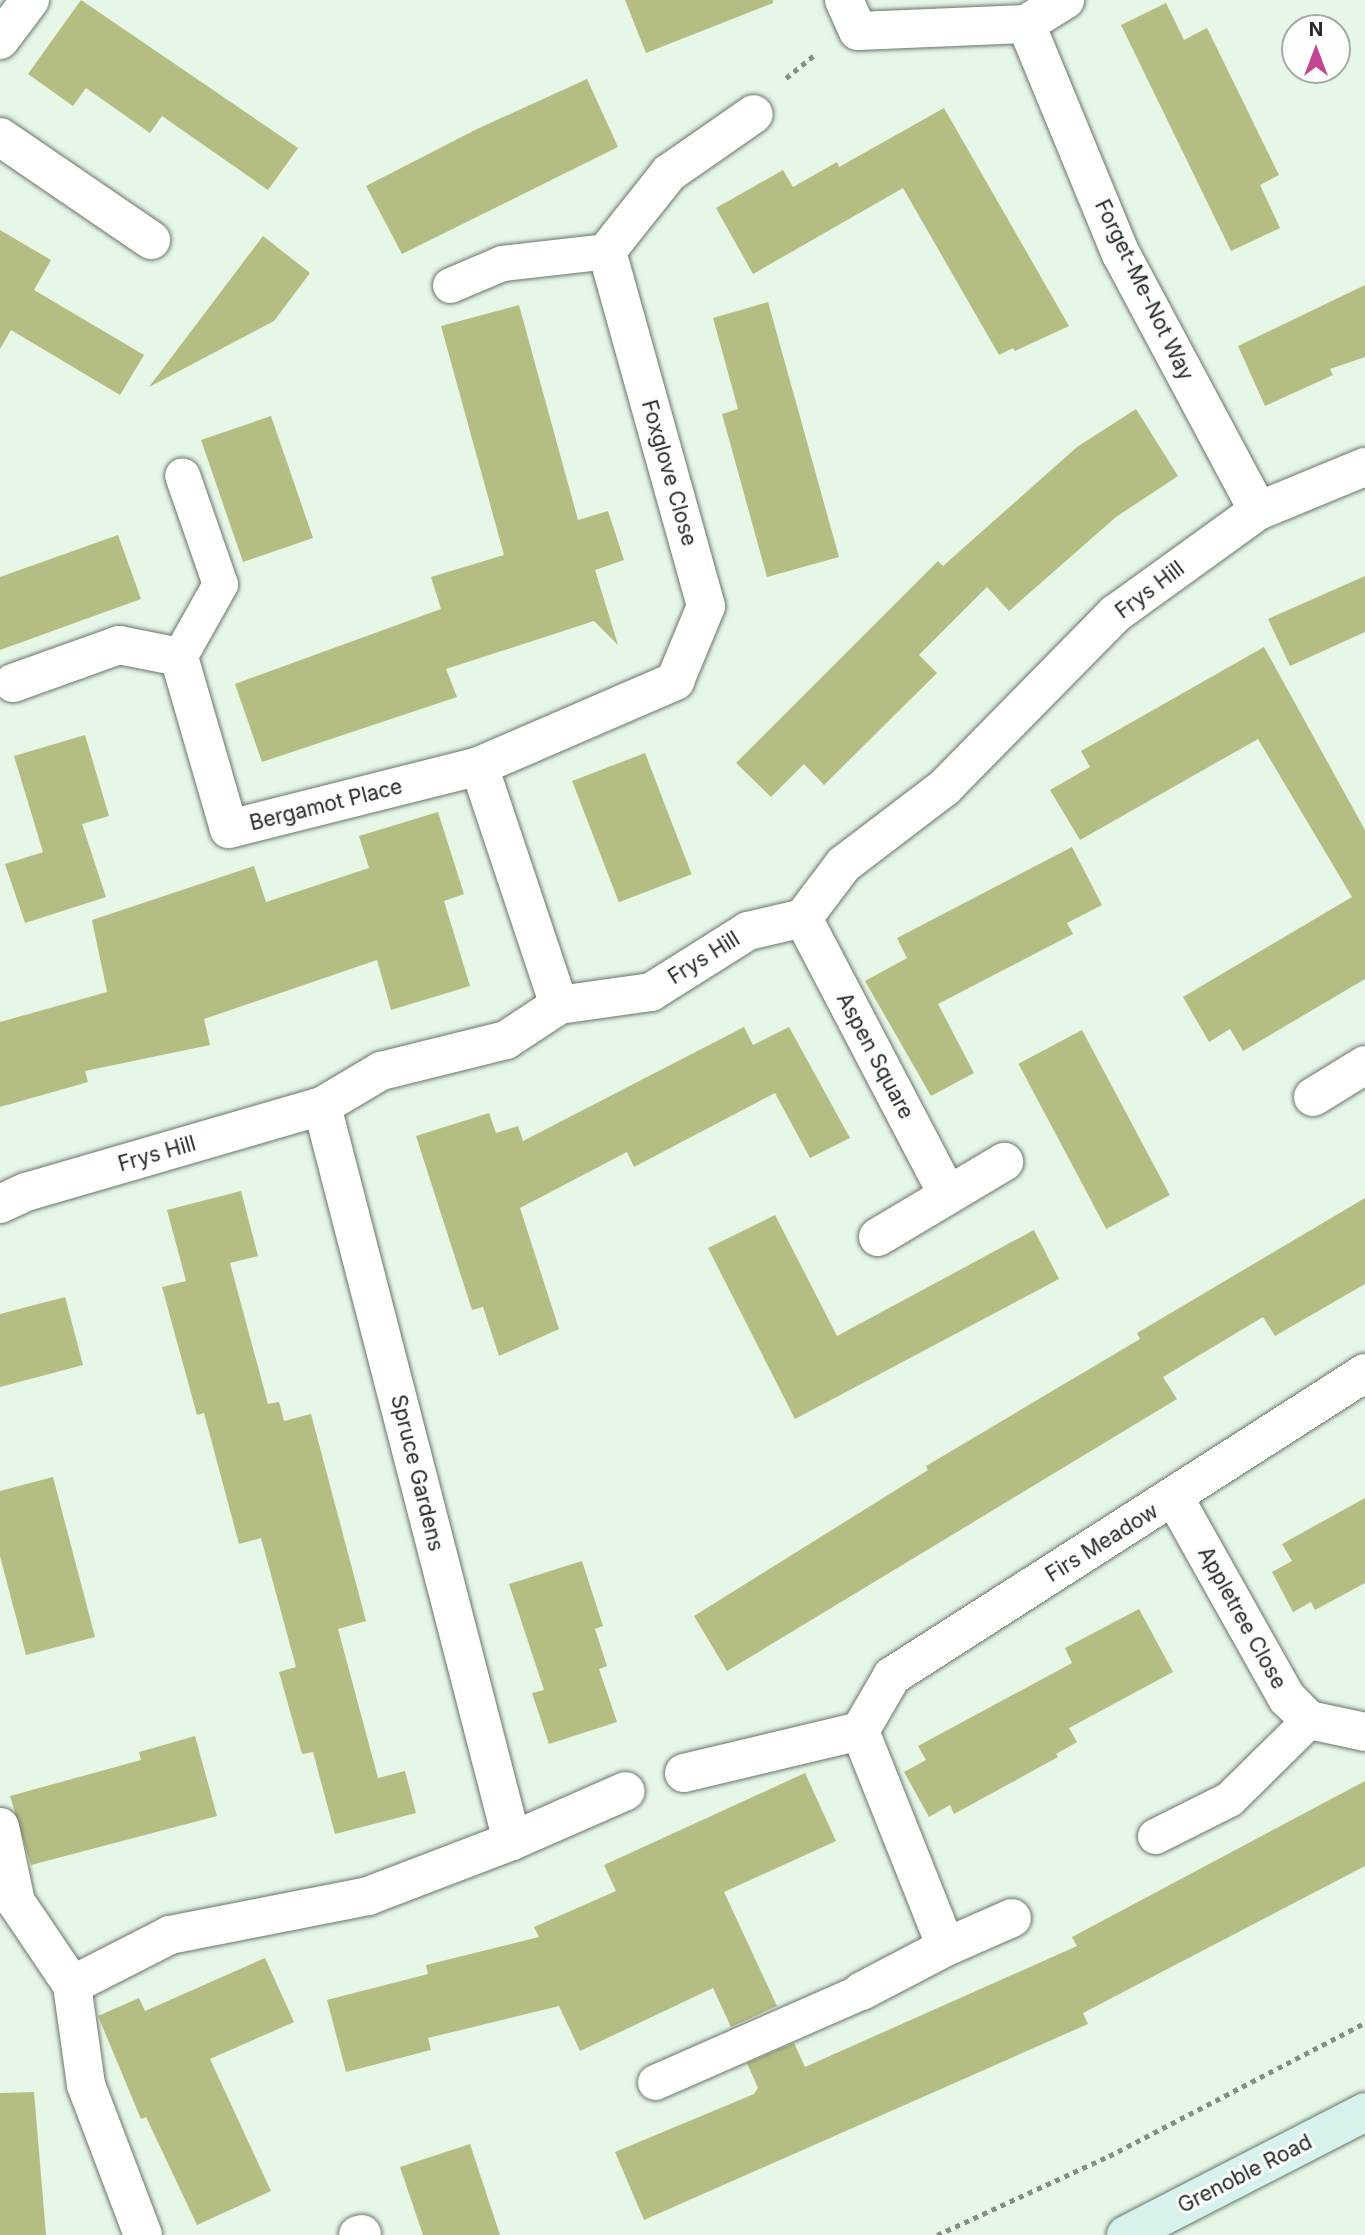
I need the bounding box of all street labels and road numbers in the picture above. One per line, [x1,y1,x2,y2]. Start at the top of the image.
street label: Forget-Me-Not Way [1089,196,1199,384]
street label: Foxglove Close [636,397,702,549]
street label: Frys Hill [1111,556,1189,624]
street label: Bergamot Place [247,774,405,836]
street label: Frys Hill [664,926,744,990]
street label: Aspen Square [831,989,919,1123]
street label: Frys Hill [115,1131,199,1177]
street label: Spruce Gardens [385,1392,449,1554]
street label: Firs Meadow [1041,1498,1163,1588]
street label: Appletree Close [1193,1542,1291,1694]
street label: Grenoble Road [1174,2129,1316,2219]

